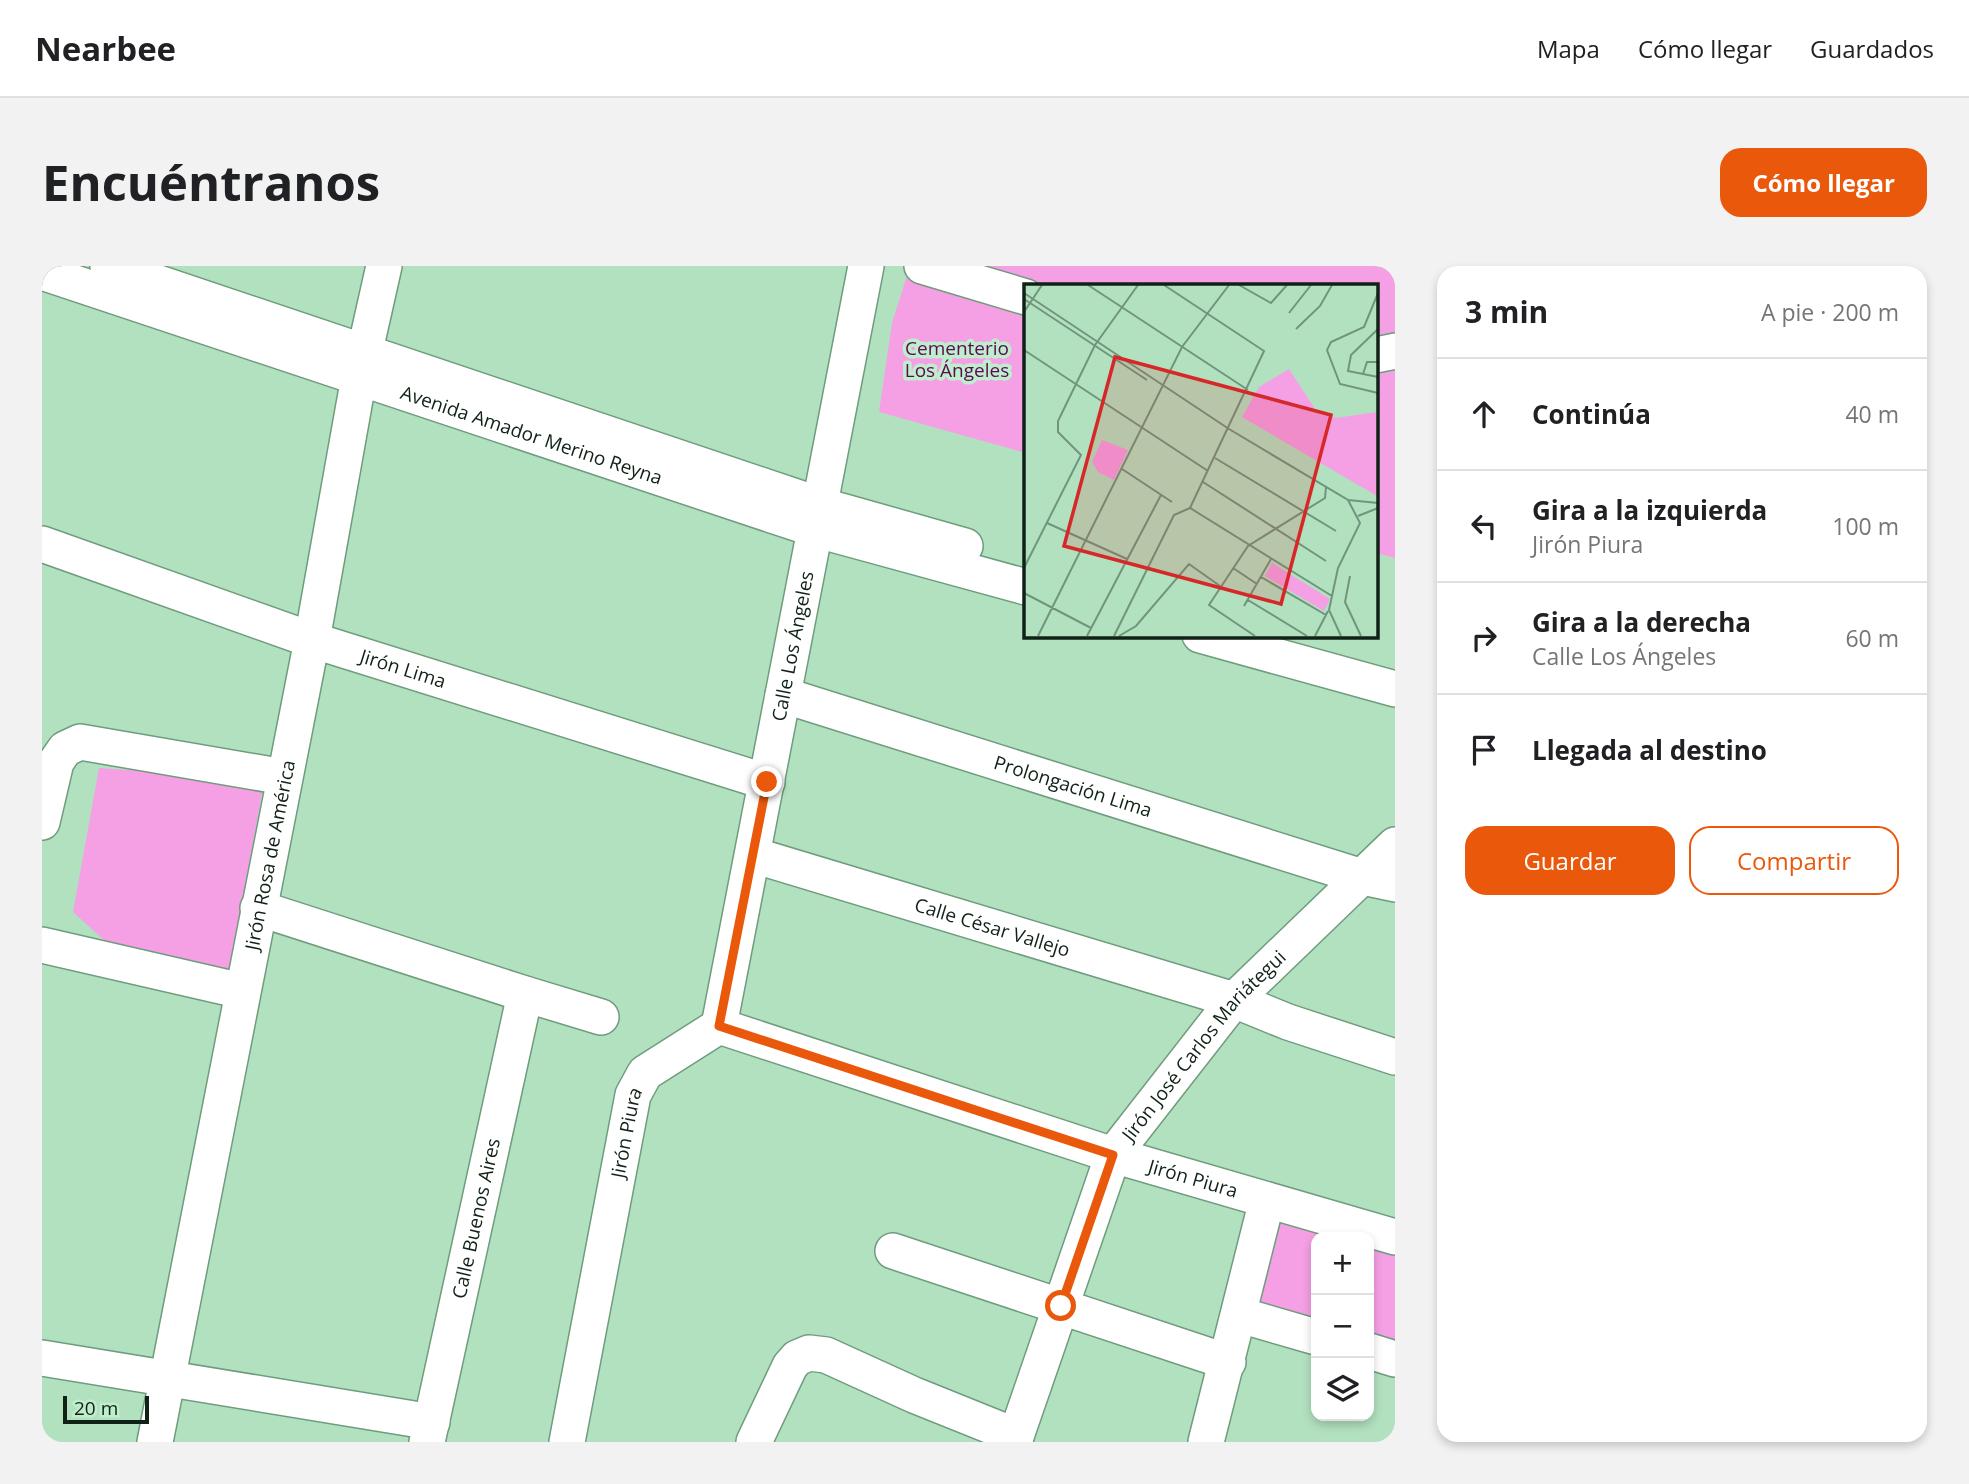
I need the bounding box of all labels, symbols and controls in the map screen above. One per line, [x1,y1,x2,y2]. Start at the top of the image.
text: Nearbee [35,26,176,71]
text: Mapa [1537,32,1600,65]
text: Cómo llegar [1638,32,1772,65]
text: Guardados [1810,32,1934,65]
button: Cómo llegar [1720,148,1927,217]
text: Encuéntranos [42,149,380,215]
inset map [1024,284,1378,637]
text: 3 min [1465,291,1548,332]
text: A pie · 200 m [1761,296,1899,328]
park label: Cementerio Los Ángeles [905,335,1009,383]
street label: Avenida Amador Merino Reyna [397,379,666,491]
icon: ahead [1465,395,1503,433]
text: Continúa [1532,396,1651,432]
text: 40 m [1845,398,1899,430]
text: Gira a la izquierda [1532,492,1767,528]
icon: left [1465,507,1503,545]
text: 100 m [1832,510,1899,542]
text: Jirón Piura [1532,528,1643,560]
street label: Calle Los Ángeles [765,569,820,723]
text: Gira a la derecha [1532,604,1751,640]
icon: right [1465,619,1503,657]
text: 60 m [1845,622,1899,654]
text: Calle Los Ángeles [1532,640,1716,672]
street label: Jirón Lima [355,642,449,694]
icon: arrive [1465,731,1503,769]
text: Llegada al destino [1532,732,1767,768]
street label: Prolongación Lima [991,749,1155,823]
street label: Jirón Rosa de América [238,758,301,954]
route end [751,766,782,797]
button: Guardar [1465,826,1675,895]
button: Compartir [1689,826,1899,895]
street label: Calle César Vallejo [911,891,1073,963]
street label: Jirón José Carlos Mariátegui [1115,944,1291,1148]
street label: Jirón Piura [604,1082,648,1182]
street label: Calle Buenos Aires [446,1136,506,1301]
street label: Jirón Piura [1143,1152,1241,1204]
map controls [1311,1232,1374,1421]
button: + [1311,1232,1374,1295]
route start [1045,1290,1076,1321]
button: − [1311,1295,1374,1358]
button: layers [1311,1358,1374,1421]
scale bar [63,1393,149,1425]
text: 20 m [74,1395,118,1421]

